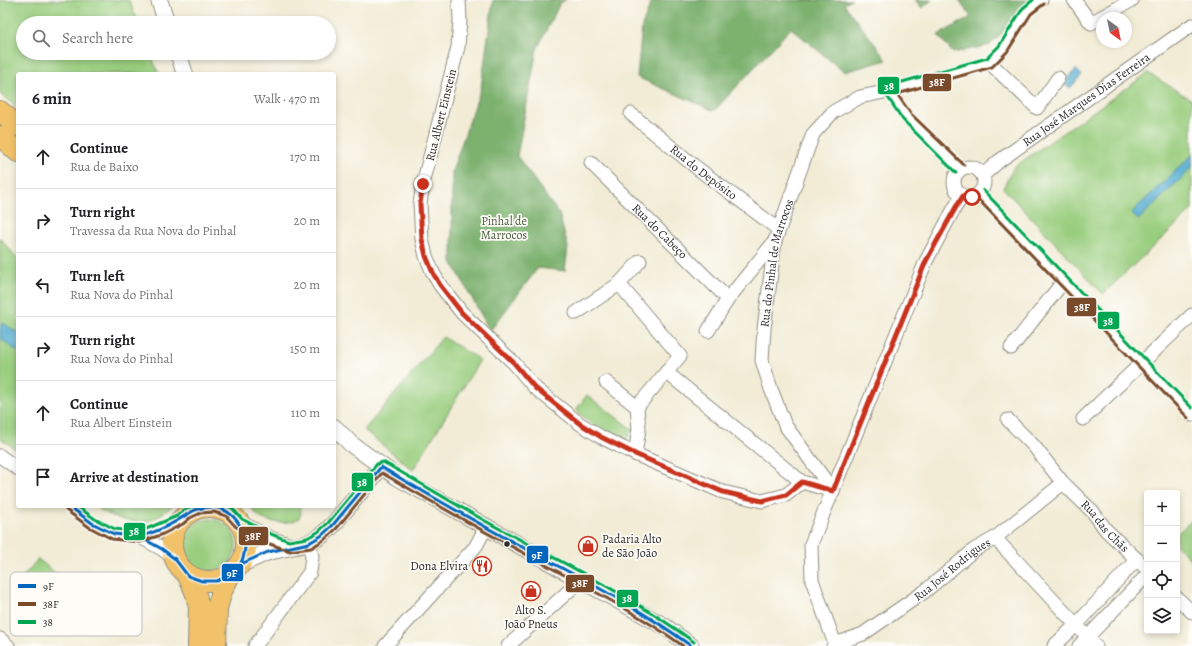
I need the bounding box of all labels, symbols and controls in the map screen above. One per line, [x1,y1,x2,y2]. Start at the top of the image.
north arrow [1096,12,1132,48]
search box [16,16,336,60]
icon: search [30,27,52,49]
text: Search here [62,28,133,48]
street label: Rua José Marques Dias Ferreira [1019,49,1154,150]
street label: Rua Albert Einstein [422,67,460,163]
line badge: 38F [922,73,952,92]
text: 38F [929,75,945,90]
line badge: 38 [877,76,900,95]
text: 38 [884,79,894,94]
text: 6 min [32,87,72,110]
text: Walk · 470 m [254,90,320,107]
text: Continue [70,138,128,158]
street label: Rua do Depósito [667,141,740,203]
icon: ahead [32,146,54,168]
text: 170 m [290,148,320,165]
text: Rua de Baixo [70,158,138,175]
route end [414,175,432,193]
route start [963,188,981,206]
street label: Rua do Pinhal de Marrocos [756,197,797,328]
street label: Rua do Cabeço [629,200,691,262]
text: Turn right [70,202,135,222]
icon: right [32,210,54,232]
text: 20 m [294,212,320,229]
park label: Pinhal de Marrocos [481,213,527,243]
text: Travessa da Rua Nova do Pinhal [70,222,236,239]
text: Turn left [70,266,125,286]
icon: left [32,274,54,296]
text: 20 m [294,276,320,293]
text: Rua Nova do Pinhal [70,286,173,303]
line badge: 38F [1066,297,1097,317]
text: 38F [1074,300,1090,315]
line badge: 38 [1097,311,1120,330]
text: 38 [1103,314,1113,329]
text: Turn right [70,330,135,350]
icon: right [32,338,54,360]
text: 150 m [290,340,320,357]
text: Rua Nova do Pinhal [70,350,173,367]
text: Continue [70,394,128,414]
icon: ahead [32,402,54,424]
text: 110 m [291,404,320,421]
text: Rua Albert Einstein [70,414,172,431]
icon: arrive [32,466,54,488]
text: Arrive at destination [70,467,199,487]
line badge: 38 [351,472,374,492]
text: 38 [357,475,367,490]
map controls [1144,490,1180,634]
button: + [1144,490,1180,526]
street label: Rua das Chãs [1077,496,1133,556]
line badge: 38 [123,522,146,541]
text: 38 [129,524,139,539]
line badge: 38F [238,526,269,546]
button: − [1144,526,1180,562]
text: 38F [245,529,261,544]
place label: Padaria Alto de São João [602,531,662,561]
street label: Rua José Rodrigues [911,534,994,605]
shop icon: Padaria Alto de São João [577,535,599,557]
unlabelled marker [502,539,512,549]
line badge: 9F [526,545,549,564]
text: 9F [532,548,543,563]
restaurant icon: Dona Elvira [471,555,493,577]
place label: Dona Elvira [410,558,468,574]
button: locate [1144,562,1180,598]
line badge: 9F [221,563,244,582]
text: 9F [227,566,238,581]
legend [10,572,142,636]
line badge: 38F [565,574,595,593]
text: 38F [572,576,588,591]
text: 9F [43,579,54,594]
shop icon: Alto S. João Pneus [520,580,542,602]
line badge: 38 [616,589,639,608]
text: 38 [622,591,632,606]
text: 38F [43,597,59,612]
button: layers [1144,598,1180,634]
place label: Alto S. João Pneus [504,602,558,632]
text: 38 [43,615,53,630]

